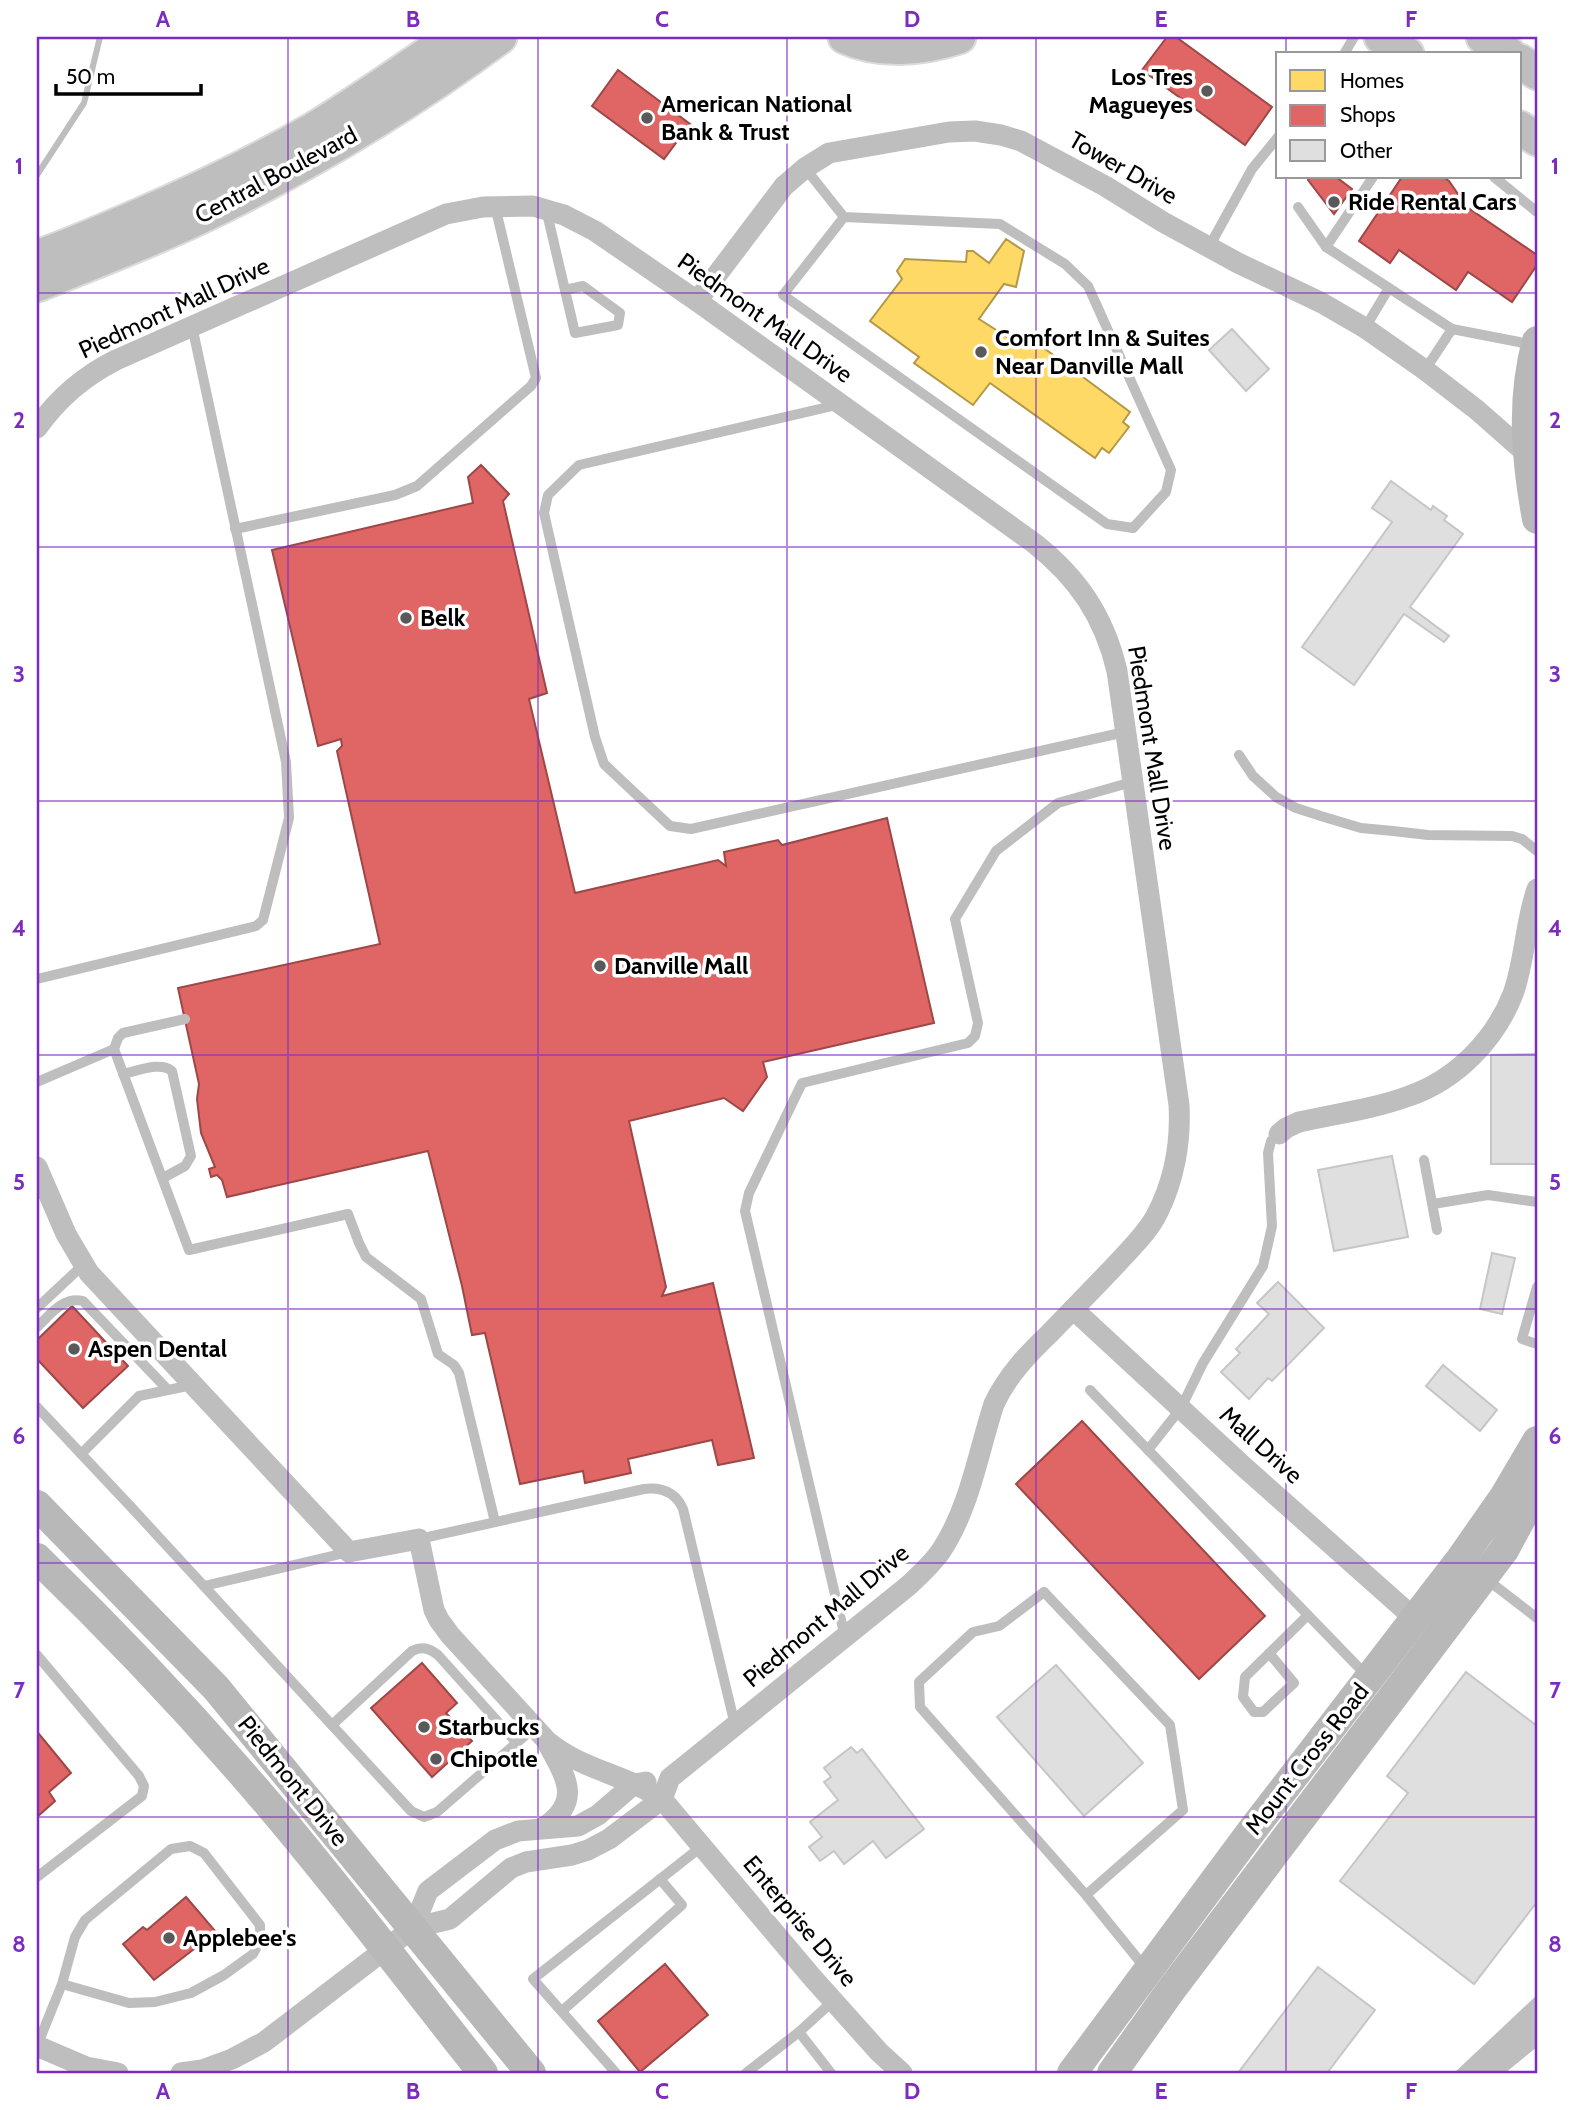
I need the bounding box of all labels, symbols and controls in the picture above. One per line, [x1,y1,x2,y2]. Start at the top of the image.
text: A [156,5,171,33]
text: B [406,5,420,33]
text: C [655,5,669,33]
text: D [904,5,920,33]
text: E [1154,5,1168,33]
text: F [1405,5,1417,33]
scale bar [56,52,201,96]
legend [1276,52,1522,178]
place label: Los Tres Magueyes [1089,62,1193,119]
text: 50 m [66,64,115,89]
text: Homes [1340,68,1404,93]
marker: Los Tres Magueyes [1199,83,1215,99]
place label: American National Bank & Trust [661,89,852,146]
text: Shops [1340,102,1396,127]
marker: American National Bank & Trust [639,110,655,126]
street label: Central Boulevard [190,120,362,230]
street label: Tower Drive [1064,125,1183,210]
text: Other [1340,138,1392,163]
text: 1 [15,152,23,180]
text: 1 [1551,152,1559,180]
place label: Ride Rental Cars [1348,187,1517,216]
marker: Ride Rental Cars [1326,194,1342,210]
street label: Piedmont Mall Drive [672,246,858,389]
street label: Piedmont Mall Drive [74,251,274,364]
place label: Comfort Inn & Suites Near Danville Mall [995,323,1210,380]
marker: Comfort Inn & Suites Near Danville Mall [973,344,989,360]
text: 2 [13,406,25,434]
text: 2 [1549,406,1561,434]
place label: Belk [420,603,466,632]
marker: Belk [398,610,414,626]
street label: Piedmont Mall Drive [1122,644,1183,852]
text: 3 [13,660,25,688]
text: 3 [1549,660,1561,688]
text: 4 [12,914,26,942]
text: 4 [1548,914,1562,942]
place label: Danville Mall [614,951,748,980]
marker: Danville Mall [592,958,608,974]
text: 5 [13,1168,25,1196]
text: 5 [1549,1168,1561,1196]
place label: Aspen Dental [88,1334,227,1363]
marker: Aspen Dental [66,1341,82,1357]
street label: Mall Drive [1214,1400,1309,1489]
text: 6 [13,1422,25,1450]
text: 6 [1549,1422,1561,1450]
street label: Piedmont Mall Drive [737,1538,914,1693]
text: 7 [13,1676,25,1704]
text: 7 [1549,1676,1561,1704]
street label: Mount Cross Road [1239,1677,1375,1840]
street label: Piedmont Drive [232,1710,355,1852]
place label: Starbucks [438,1712,539,1741]
marker: Starbucks [416,1719,432,1735]
place label: Chipotle [450,1744,538,1773]
marker: Chipotle [428,1751,444,1767]
street label: Enterprise Drive [737,1849,863,1992]
place label: Applebee's [183,1923,296,1952]
text: 8 [12,1930,26,1958]
marker: Applebee's [161,1930,177,1946]
text: 8 [1548,1930,1562,1958]
text: A [156,2077,171,2105]
text: B [406,2077,420,2105]
text: C [655,2077,669,2105]
text: D [904,2077,920,2105]
text: E [1154,2077,1168,2105]
text: F [1405,2077,1417,2105]

